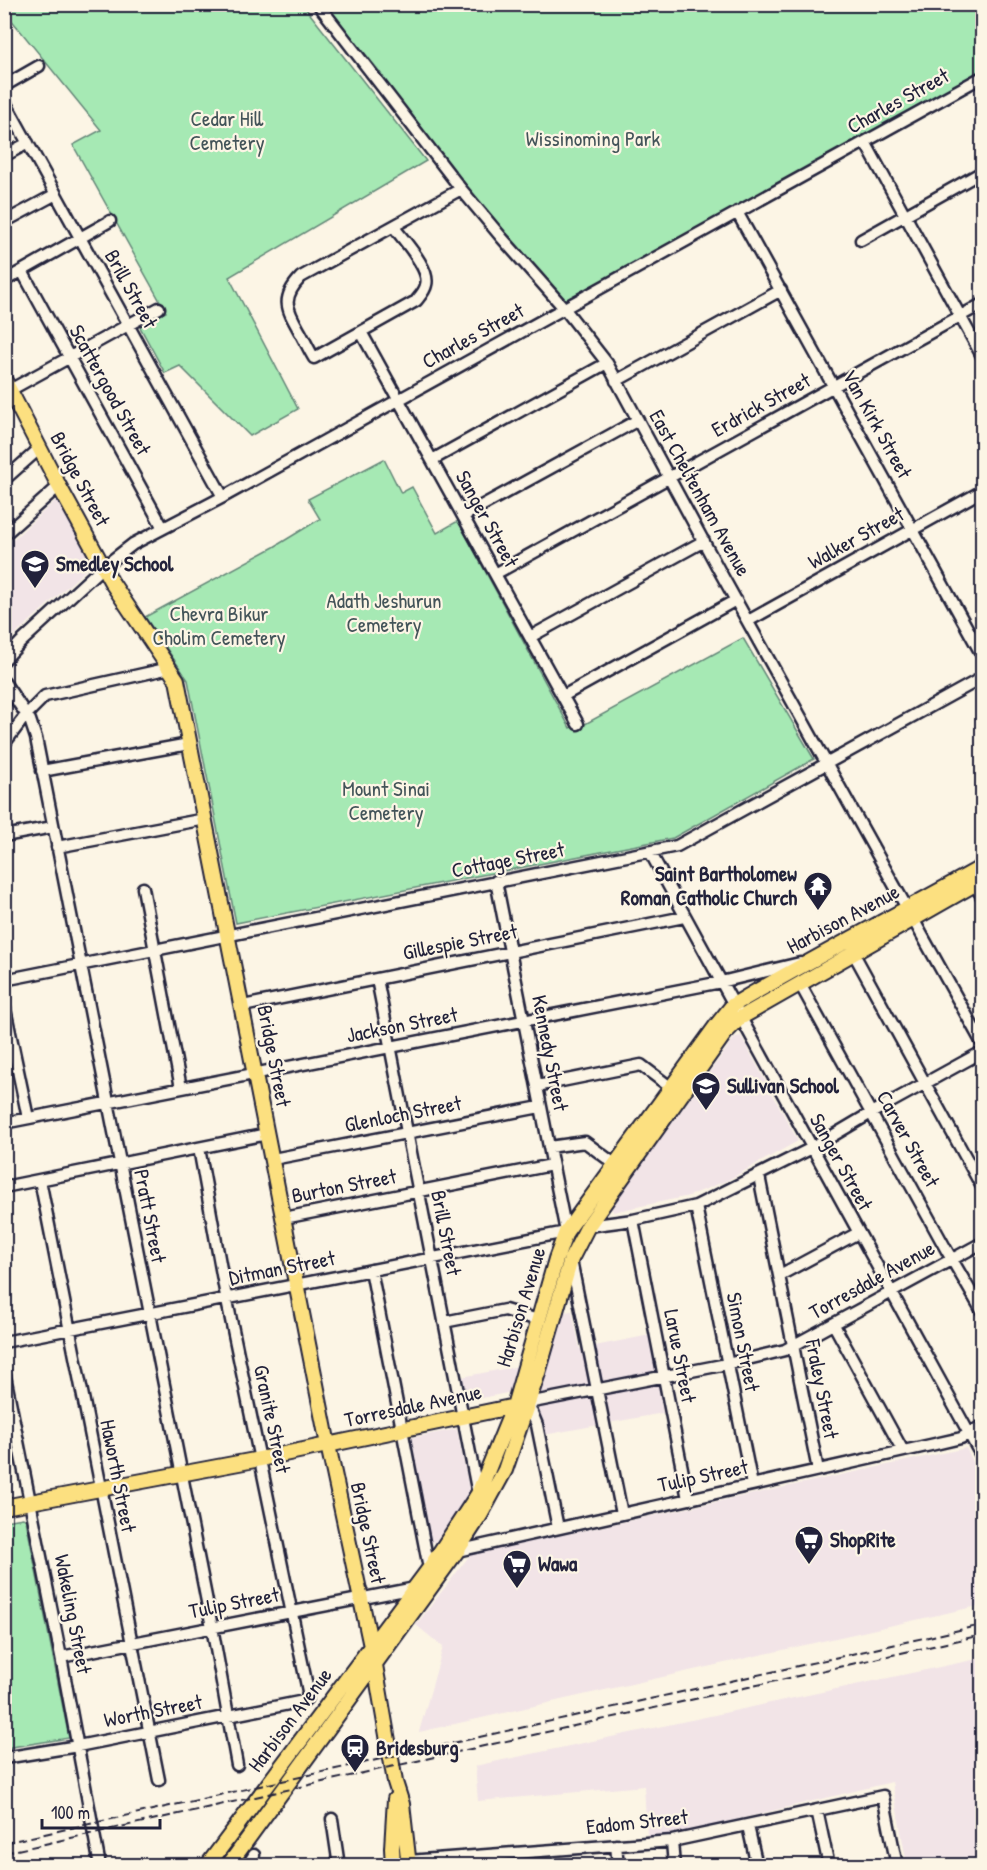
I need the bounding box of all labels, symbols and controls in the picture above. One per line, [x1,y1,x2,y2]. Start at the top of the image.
street label: Charles Street [842,60,955,140]
park label: Cedar Hill Cemetery [189,104,265,157]
park label: Wissinoming Park [526,124,660,153]
street label: Brill Street [98,244,165,334]
street label: Charles Street [417,295,530,375]
street label: Scattergood Street [63,319,159,461]
street label: Van Kirk Street [836,364,920,484]
street label: Erdrick Street [706,365,816,444]
street label: East Cheltenham Avenue [643,404,758,581]
street label: Bridge Street [43,426,118,532]
street label: Sanger Street [449,465,526,573]
street label: Walker Street [803,499,910,576]
school or university icon: Smedley School [19,548,51,590]
place label: Smedley School [56,549,174,579]
park label: Adath Jeshurun Cemetery [327,586,441,639]
park label: Chevra Bikur Cholim Cemetery [152,599,286,652]
park label: Mount Sinai Cemetery [342,774,430,827]
street label: Cottage Street [449,834,567,885]
place label: Saint Bartholomew Roman Catholic Church [621,859,797,912]
temple icon: Saint Bartholomew Roman Catholic Church [802,870,834,912]
street label: Harbison Avenue [781,877,904,960]
street label: Gillespie Street [400,916,520,967]
street label: Kennedy Street [525,992,576,1114]
street label: Jackson Street [344,999,461,1049]
street label: Bridge Street [250,1003,299,1110]
school or university icon: Sullivan School [690,1070,722,1112]
place label: Sullivan School [727,1071,839,1100]
street label: Carver Street [870,1085,947,1193]
street label: Glenloch Street [342,1088,464,1139]
street label: Sanger Street [803,1108,880,1216]
street label: Burton Street [289,1161,399,1210]
street label: Pratt Street [127,1167,174,1266]
street label: Brill Street [424,1188,469,1279]
street label: Torresdale Avenue [804,1233,940,1326]
street label: Ditman Street [226,1243,338,1292]
street label: Harbison Avenue [489,1243,552,1370]
street label: Simon Street [720,1290,767,1395]
street label: Larue Street [657,1307,704,1406]
street label: Fraley Street [798,1336,846,1442]
street label: Granite Street [247,1362,298,1476]
street label: Torresdale Avenue [342,1377,484,1434]
street label: Haworth Street [93,1417,144,1535]
street label: Tulip Street [655,1452,751,1499]
street label: Bridge Street [344,1479,394,1587]
supermarket icon: ShopRite [793,1524,825,1566]
place label: ShopRite [830,1525,896,1555]
supermarket icon: Wawa [501,1548,533,1590]
place label: Wawa [538,1549,578,1578]
street label: Wakeling Street [48,1552,99,1677]
street label: Tulip Street [186,1579,282,1625]
street label: Harbison Avenue [241,1662,338,1778]
street label: Worth Street [101,1687,205,1734]
station icon: Bridesburg [339,1732,371,1774]
place label: Bridesburg [376,1733,459,1763]
scale bar [42,1792,160,1830]
text: 100 m [51,1800,90,1825]
street label: Eadom Street [585,1802,690,1841]

